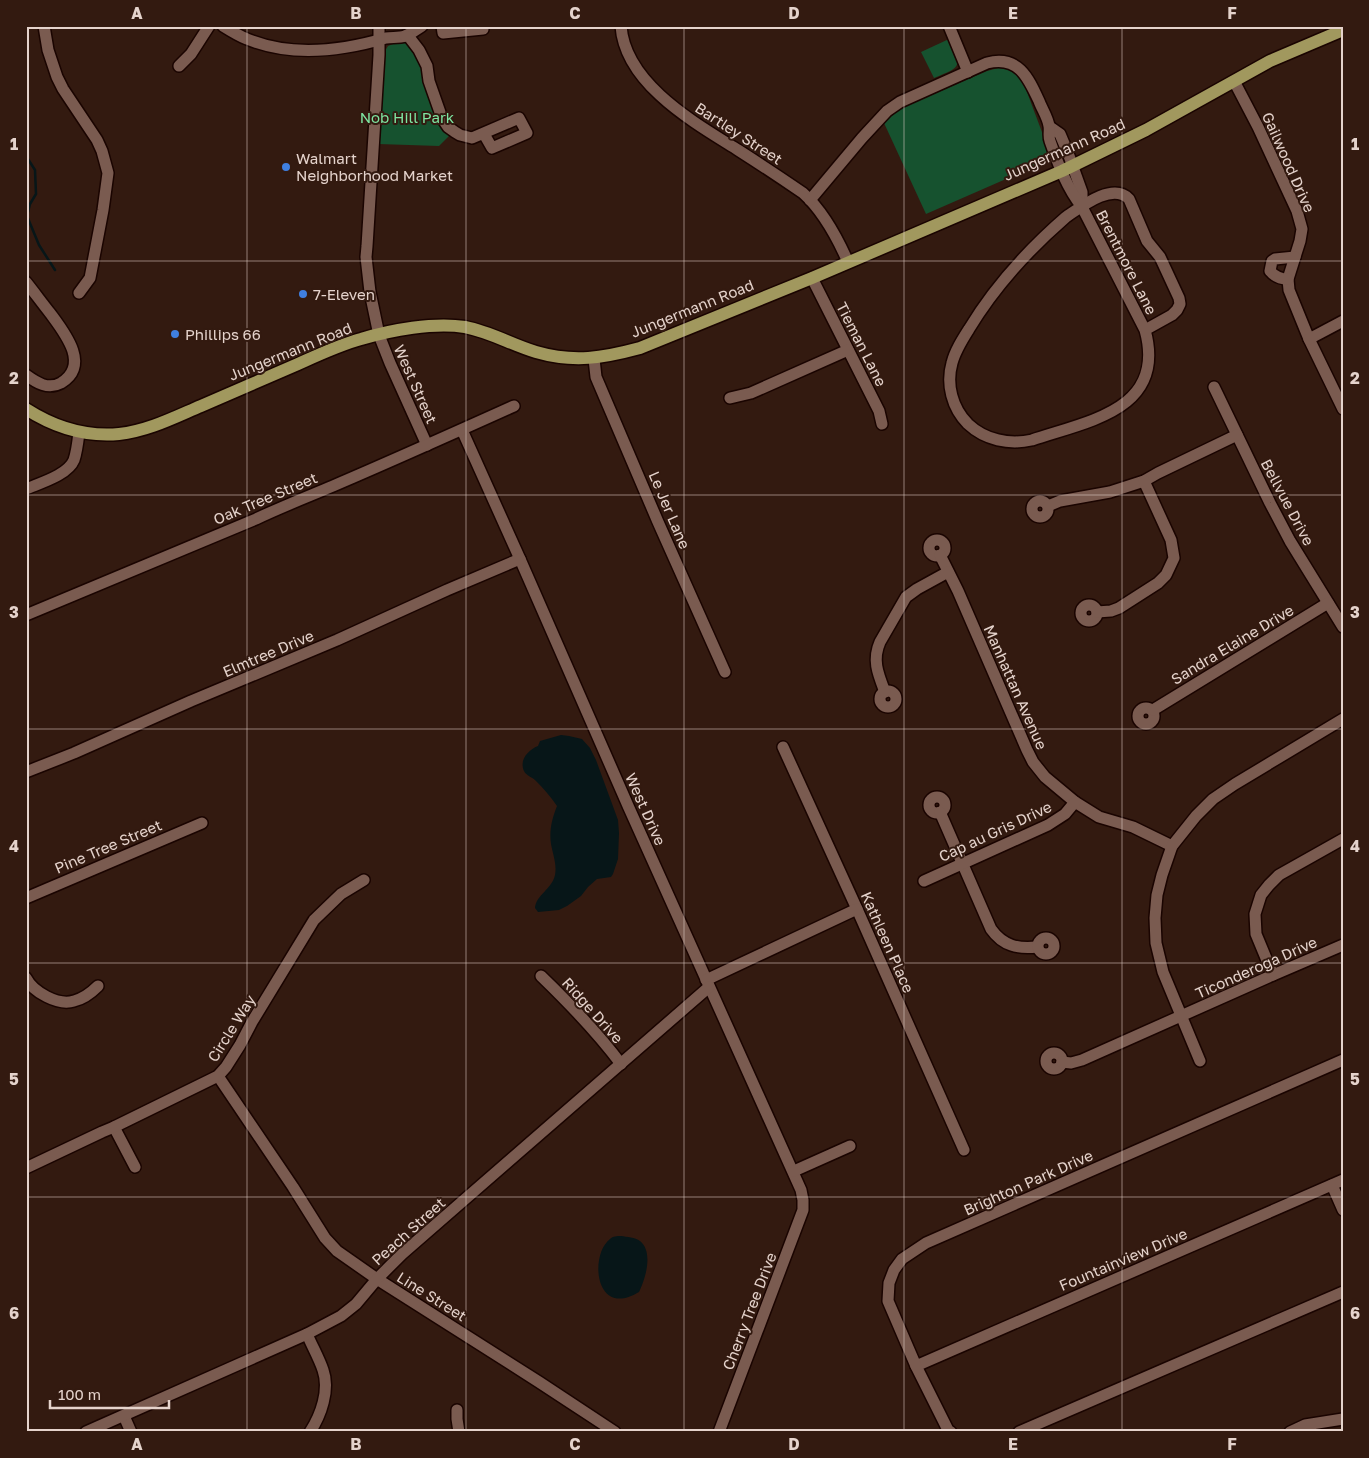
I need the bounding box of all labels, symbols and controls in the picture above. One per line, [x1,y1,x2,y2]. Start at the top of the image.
text: A [131,3,143,23]
text: B [350,3,362,23]
text: C [569,3,581,23]
text: D [788,3,800,23]
text: E [1008,3,1018,23]
text: F [1227,3,1237,23]
street label: Bartley Street [692,98,786,168]
park label: Nob Hill Park [360,108,455,126]
street label: Gailwood Drive [1259,109,1319,215]
street label: Jungermann Road [1000,114,1128,184]
text: 1 [10,134,18,154]
text: 1 [1351,134,1359,154]
place label: Walmart Neighborhood Market [296,149,453,184]
marker: Walmart Neighborhood Market [280,161,292,173]
street label: Brentmore Lane [1093,207,1161,318]
street label: Jungermann Road [628,275,756,341]
place label: 7-Eleven [313,285,375,303]
marker: 7-Eleven [297,288,309,300]
street label: Tieman Lane [833,299,891,389]
street label: Jungermann Road [226,318,354,384]
place label: Phillips 66 [185,325,261,343]
marker: Phillips 66 [169,328,181,340]
street label: West Street [391,342,441,426]
text: 2 [9,368,19,388]
text: 2 [1350,368,1360,388]
street label: Bellvue Drive [1258,456,1318,548]
street label: Oak Tree Street [210,468,320,528]
street label: Le Jer Lane [646,468,695,552]
street label: Sandra Elaine Drive [1167,600,1297,688]
text: 3 [9,602,19,622]
text: 3 [1350,602,1360,622]
street label: Manhattan Avenue [980,622,1052,752]
street label: Elmtree Drive [220,626,316,680]
street label: West Drive [622,770,670,848]
street label: Cap au Gris Drive [936,797,1054,865]
street label: Pine Tree Street [52,815,164,877]
text: 4 [9,836,19,856]
text: 4 [1350,836,1360,856]
street label: Kathleen Place [858,889,918,996]
street label: Ticonderoga Drive [1193,932,1320,1002]
street label: Ridge Drive [559,973,627,1047]
street label: Circle Way [203,991,259,1065]
text: 5 [9,1069,19,1089]
text: 5 [1350,1069,1360,1089]
street label: Brighton Park Drive [961,1145,1096,1219]
street label: Peach Street [368,1193,448,1269]
street label: Fountainview Drive [1056,1224,1190,1294]
street label: Cherry Tree Drive [718,1249,780,1372]
street label: Line Street [394,1268,470,1324]
text: 6 [9,1303,19,1323]
text: 6 [1350,1303,1360,1323]
scale bar [50,1378,169,1410]
text: 100 m [58,1385,101,1403]
text: A [131,1434,143,1454]
text: B [350,1434,362,1454]
text: C [569,1434,581,1454]
text: D [788,1434,800,1454]
text: E [1008,1434,1018,1454]
text: F [1227,1434,1237,1454]

